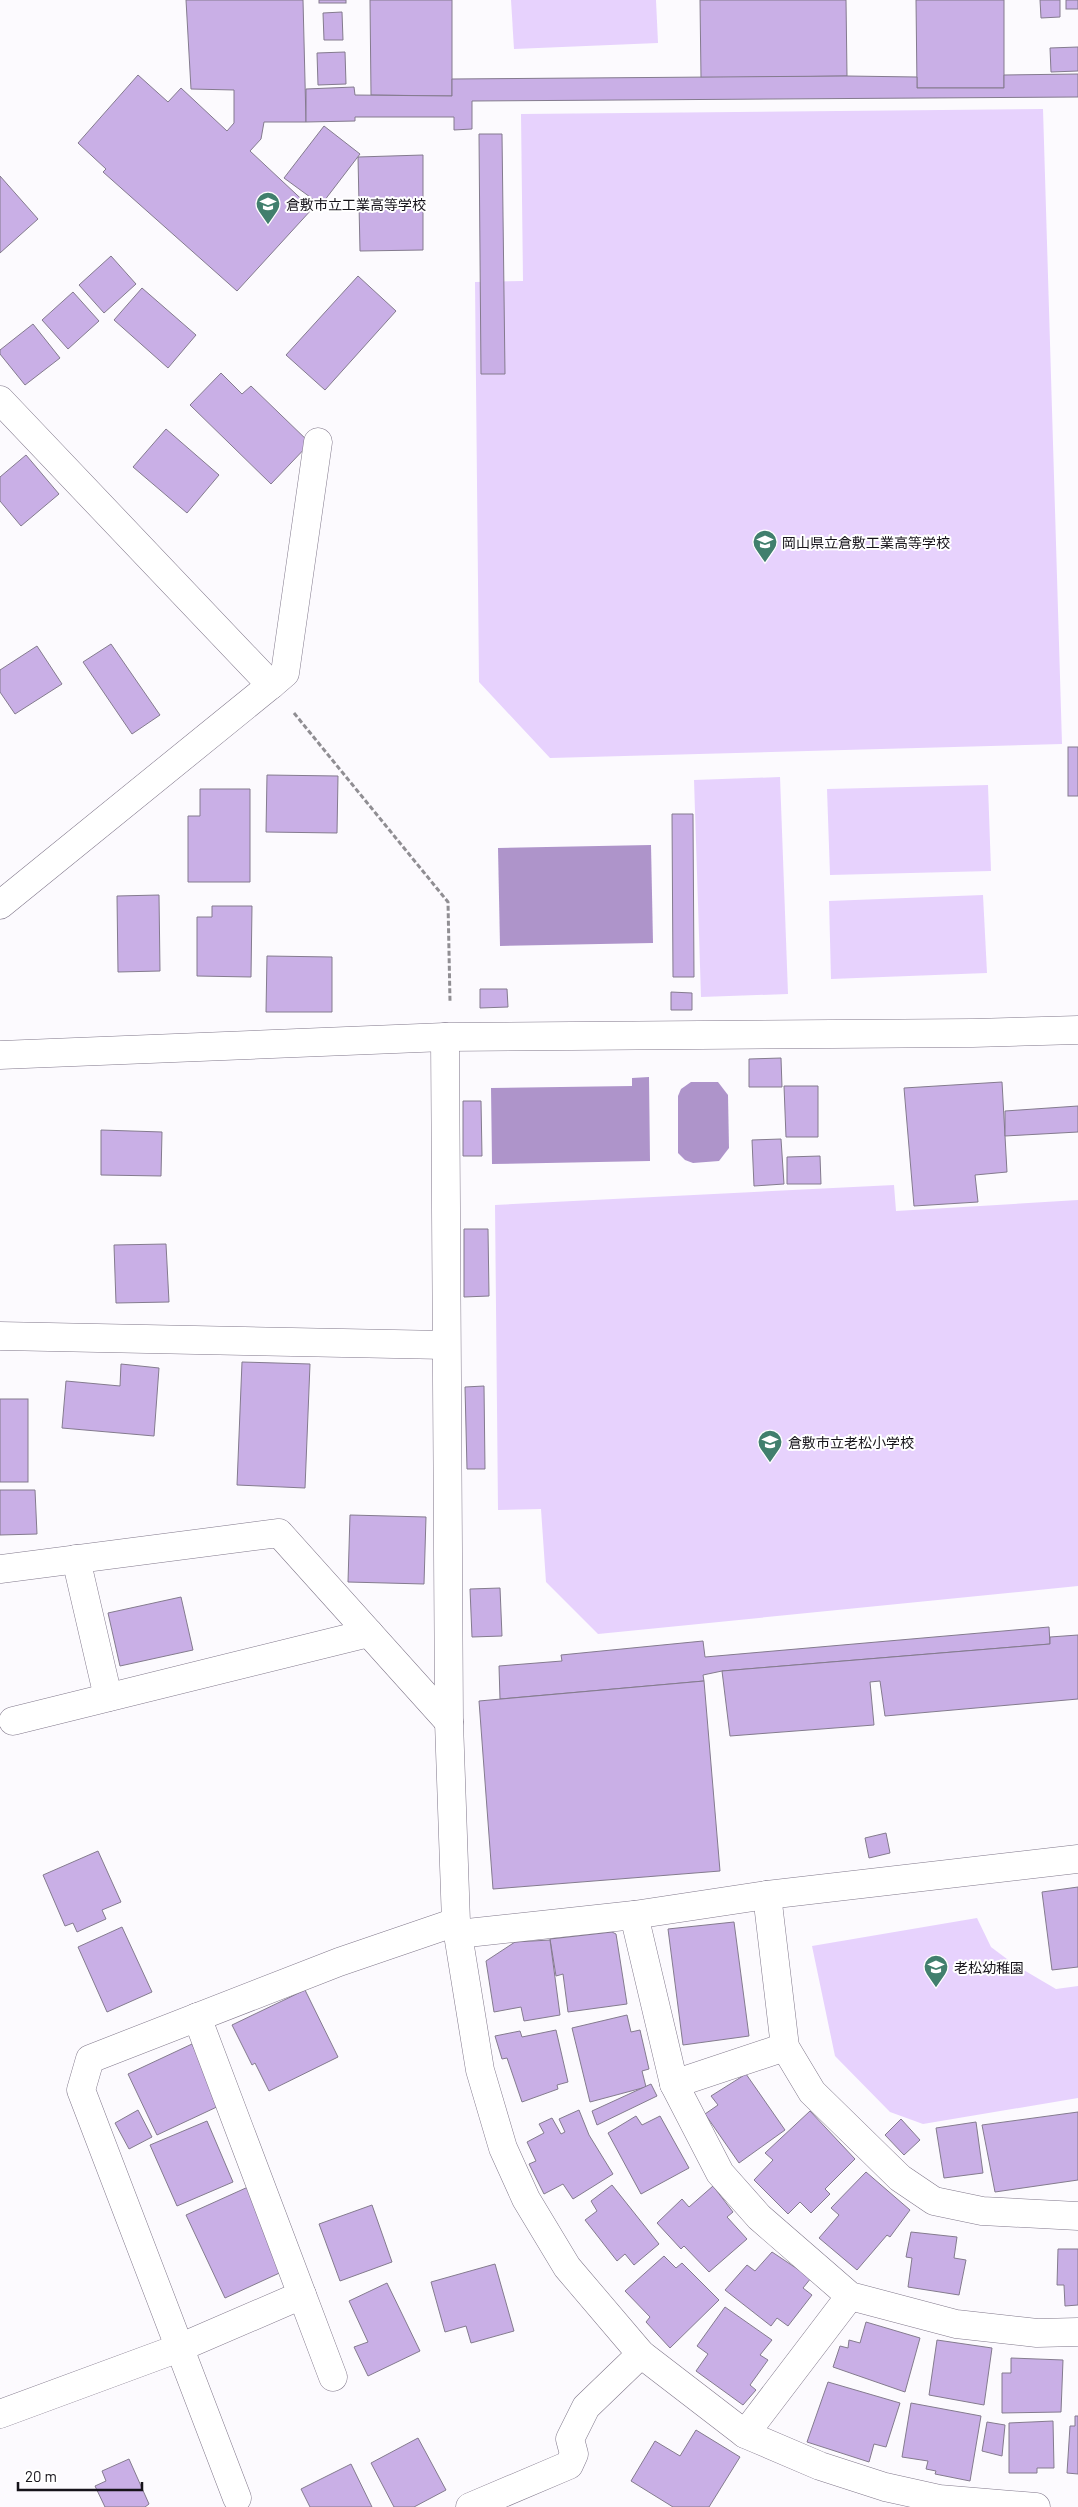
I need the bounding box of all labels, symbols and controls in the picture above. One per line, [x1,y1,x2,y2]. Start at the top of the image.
school or university icon: 倉敷市立工業高等学校 [255,191,281,225]
place label: 倉敷市立工業高等学校 [286,196,426,213]
school or university icon: 岡山県立倉敷工業高等学校 [752,529,778,563]
place label: 岡山県立倉敷工業高等学校 [782,534,950,551]
school or university icon: 倉敷市立老松小学校 [757,1429,783,1463]
place label: 倉敷市立老松小学校 [788,1434,914,1451]
school or university icon: 老松幼稚園 [923,1954,949,1988]
place label: 老松幼稚園 [954,1959,1024,1976]
scale bar [18,2460,141,2492]
text: 20 m [25,2467,57,2485]

